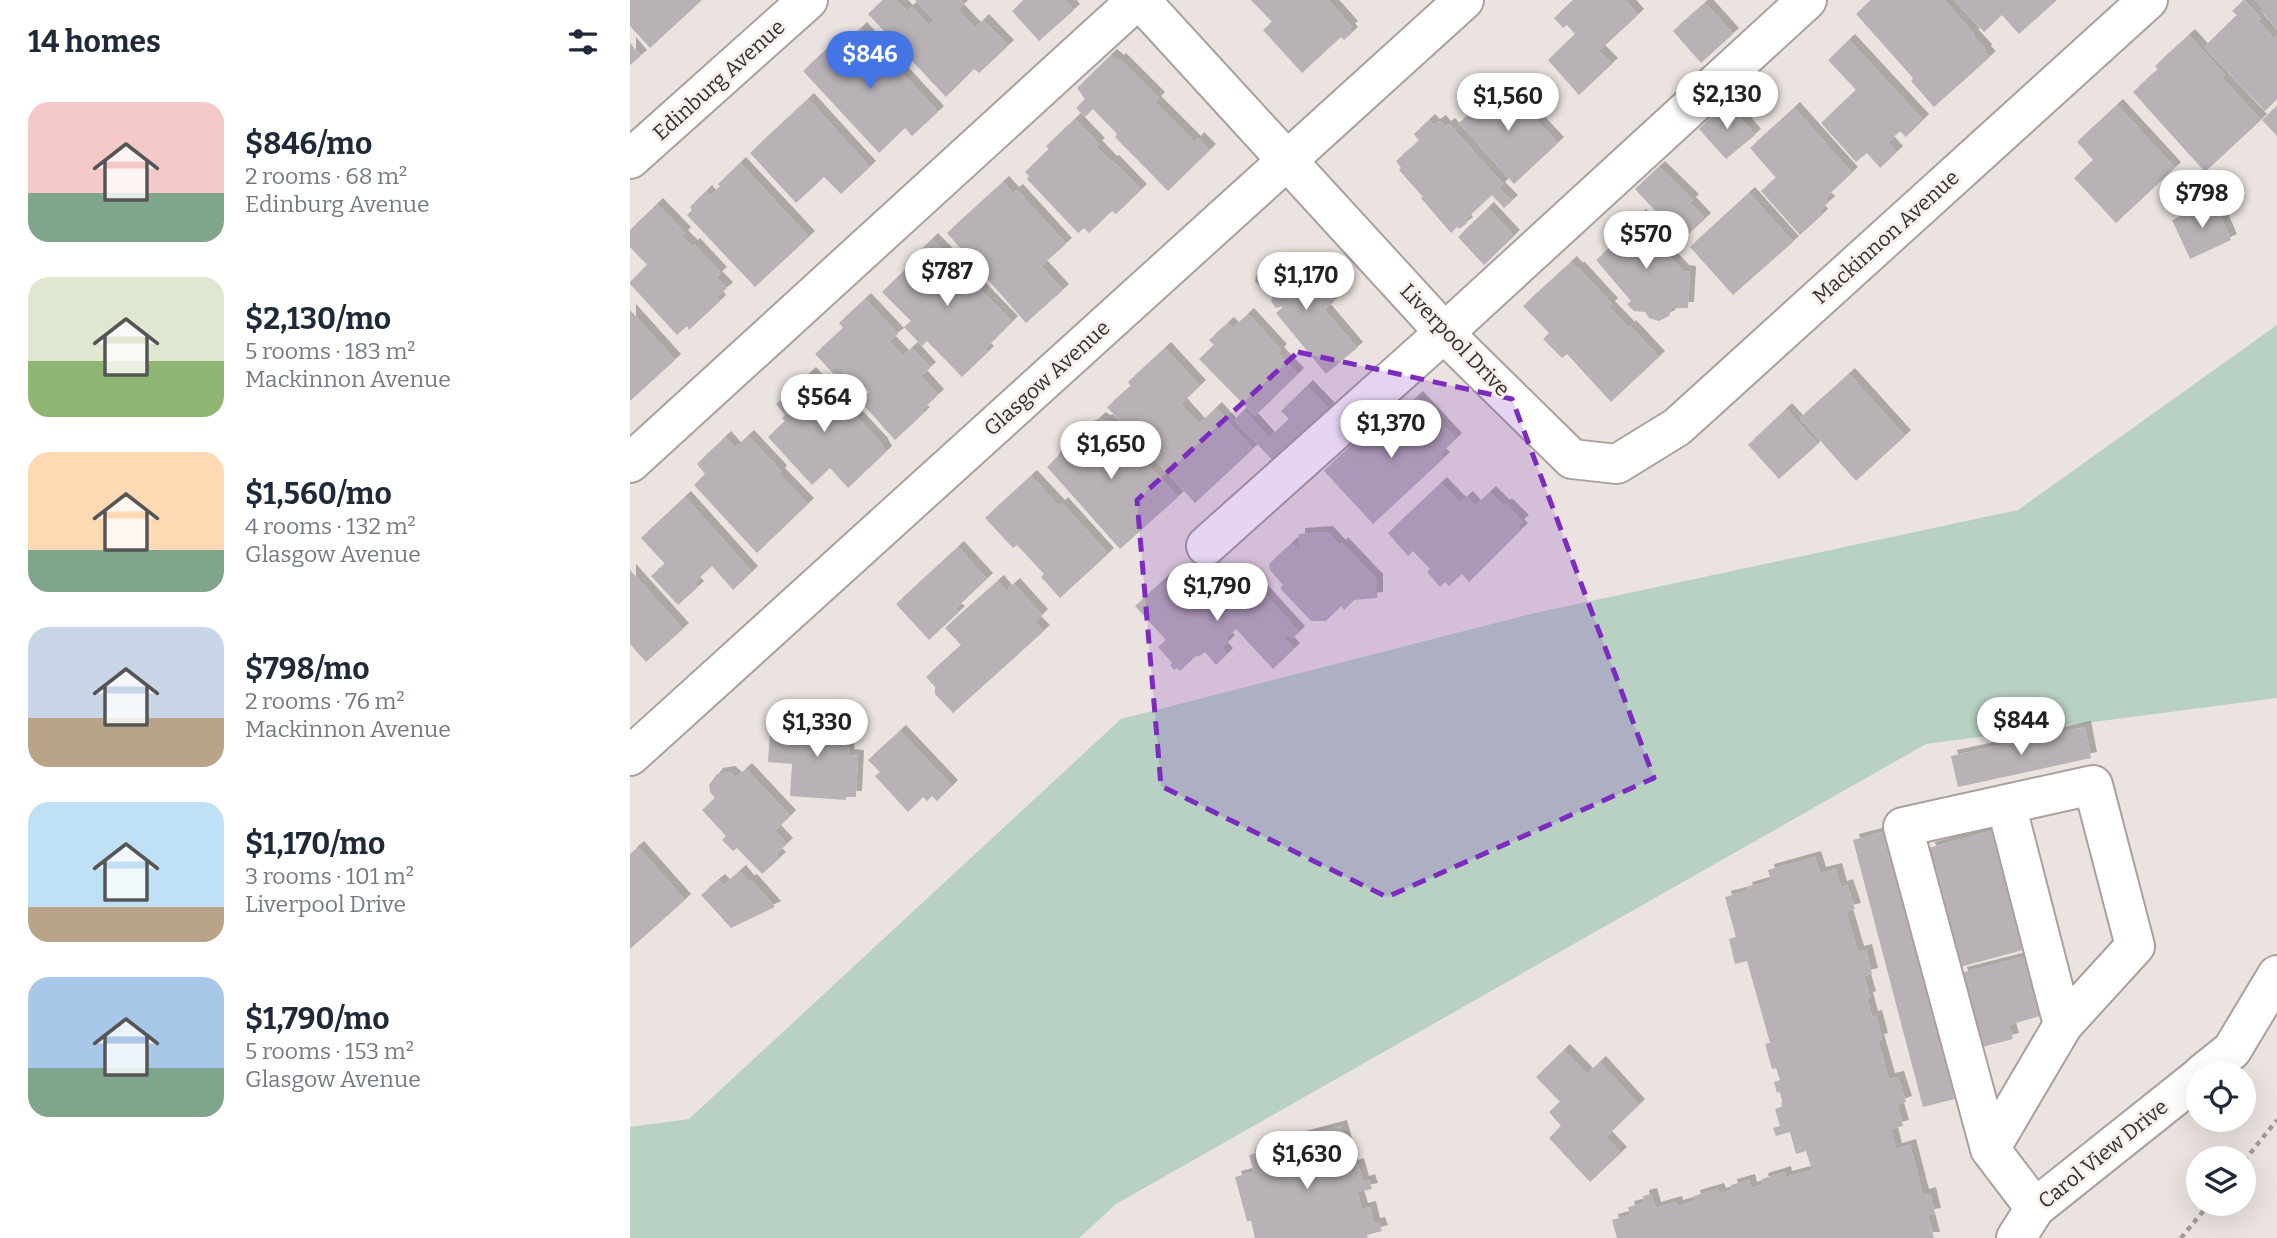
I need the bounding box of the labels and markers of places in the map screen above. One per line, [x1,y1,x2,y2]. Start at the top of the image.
pin: $846 [829,32,911,91]
pin: $2,130 [1670,72,1784,131]
pin: $1,560 [1451,74,1565,133]
pin: $798 [2161,170,2243,230]
pin: $570 [1605,212,1687,271]
pin: $787 [906,248,988,308]
pin: $1,170 [1249,252,1363,312]
pin: $564 [783,374,865,434]
pin: $1,370 [1334,400,1448,460]
pin: $1,650 [1054,421,1168,481]
pin: $1,790 [1160,564,1274,623]
pin: $844 [1980,698,2062,757]
pin: $1,330 [760,700,874,759]
pin: $1,630 [1250,1132,1364,1191]

